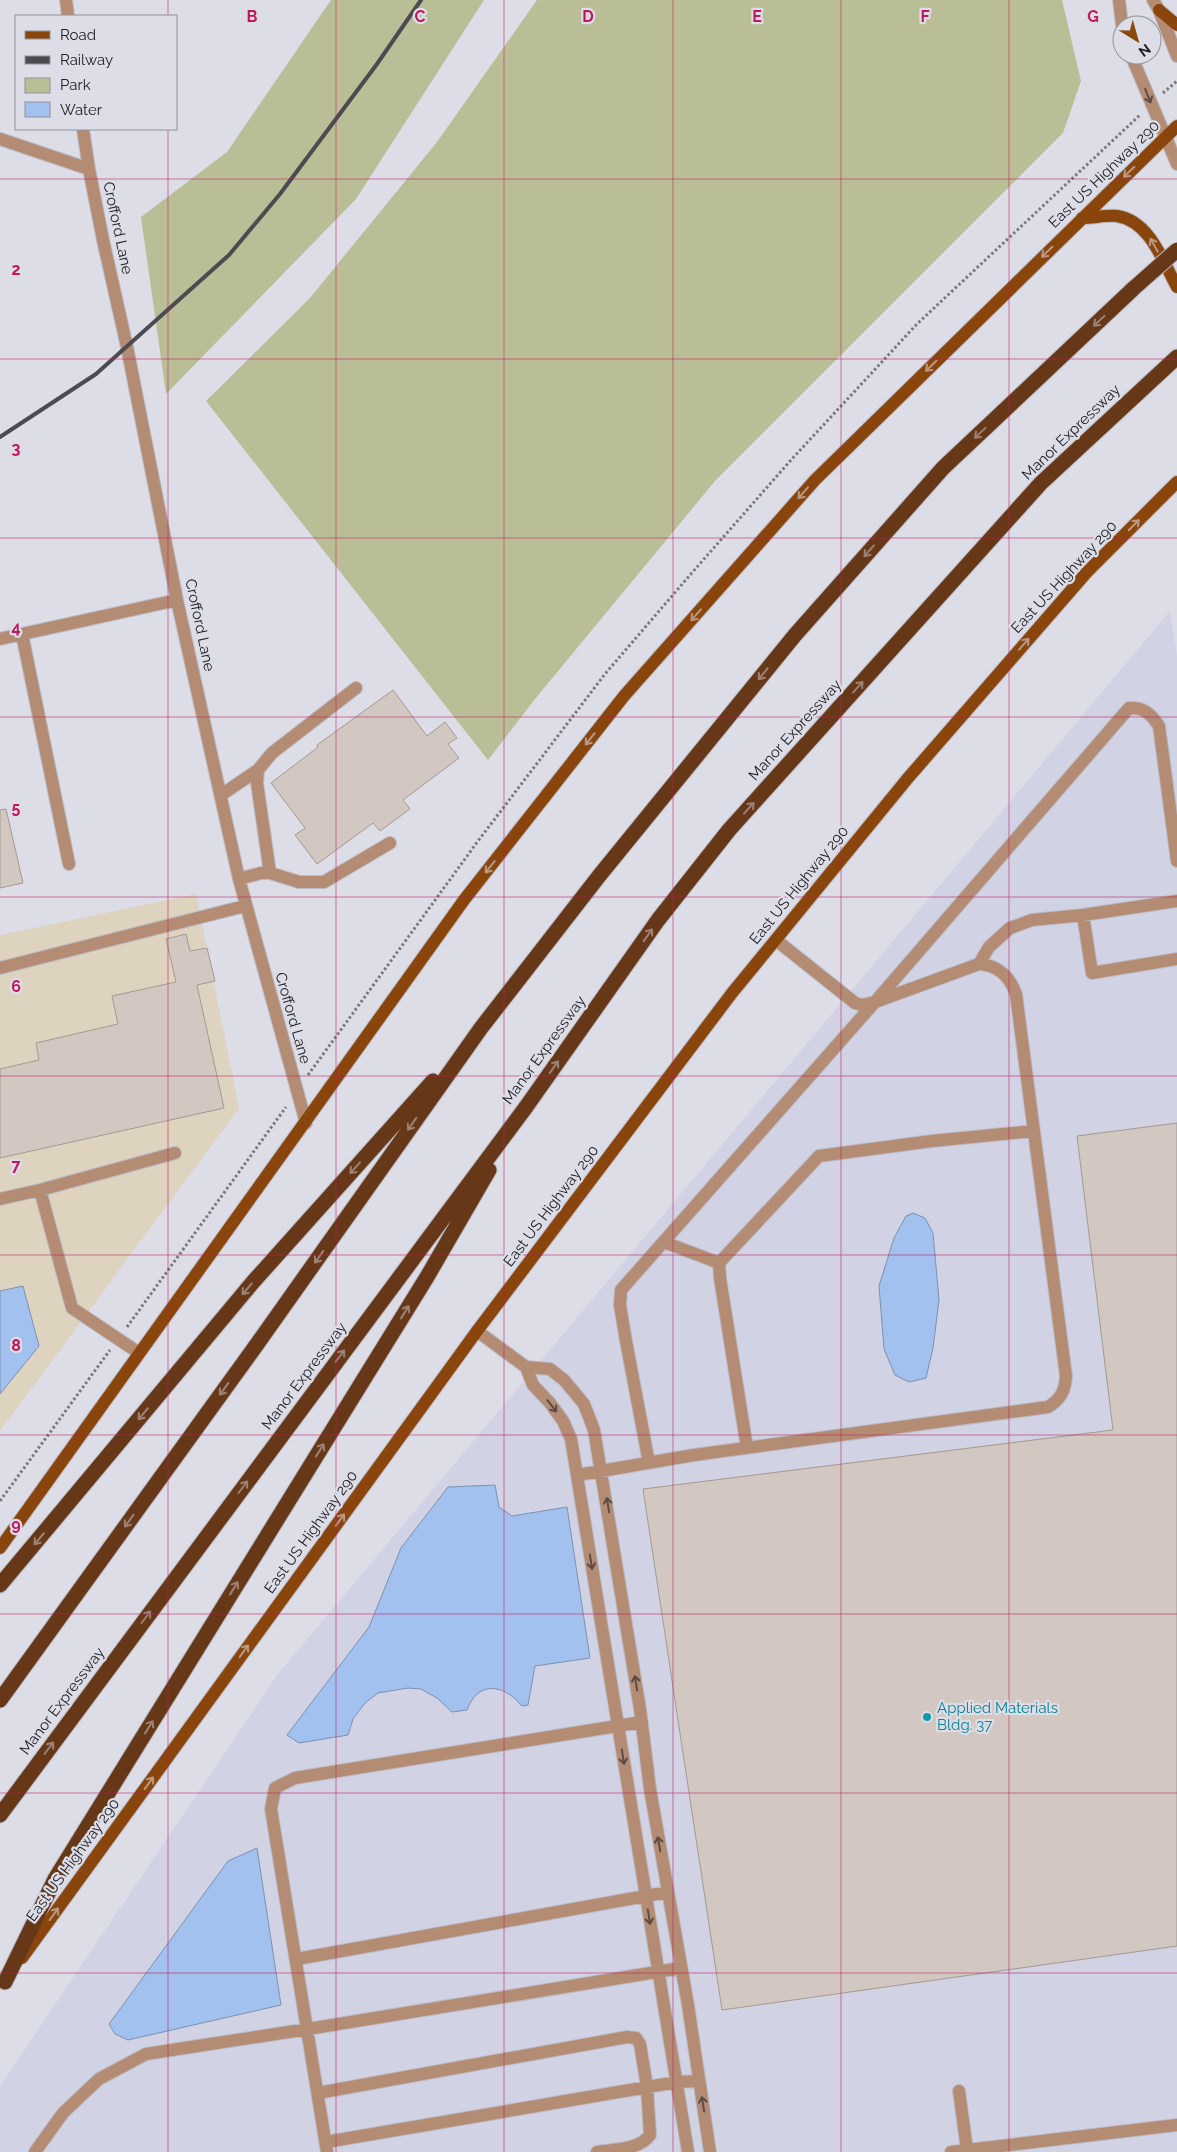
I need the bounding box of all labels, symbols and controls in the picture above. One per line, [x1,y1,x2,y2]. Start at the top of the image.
text: B [247,7,258,26]
text: C [415,7,426,26]
text: D [582,7,594,26]
text: E [752,7,762,26]
text: F [920,7,930,26]
text: G [1087,7,1099,26]
legend [15,15,178,130]
north arrow [1112,15,1162,65]
text: Road [60,26,96,44]
text: N [1136,41,1154,60]
text: Railway [60,51,113,69]
text: Park [60,76,91,94]
one-way arrow [1143,88,1153,103]
text: Water [60,101,103,119]
street label: East US Highway 290 [1045,116,1163,232]
one-way arrow [1123,166,1136,178]
street label: Crofford Lane [99,180,137,276]
one-way arrow [1148,238,1158,252]
one-way arrow [1042,246,1054,258]
text: 2 [11,260,21,279]
one-way arrow [1092,315,1105,327]
one-way arrow [925,360,937,372]
street label: Manor Expressway [1018,380,1124,484]
one-way arrow [974,427,987,439]
text: 3 [12,439,21,458]
one-way arrow [797,487,809,500]
street label: East US Highway 290 [1007,517,1121,637]
one-way arrow [1128,519,1141,531]
one-way arrow [864,544,875,557]
street label: Crofford Lane [181,577,219,673]
one-way arrow [690,609,701,622]
text: 4 [11,618,21,637]
one-way arrow [1018,638,1030,651]
one-way arrow [758,667,769,680]
street label: Manor Expressway [745,676,845,784]
one-way arrow [852,680,864,693]
one-way arrow [585,732,596,745]
text: 5 [12,798,21,817]
one-way arrow [743,801,755,814]
street label: East US Highway 290 [746,822,852,948]
one-way arrow [485,860,496,873]
one-way arrow [643,928,653,942]
street label: Crofford Lane [271,970,315,1066]
text: 6 [11,977,21,996]
street label: Manor Expressway [499,992,589,1108]
one-way arrow [549,1060,559,1074]
one-way arrow [407,1117,418,1131]
street label: East US Highway 290 [500,1142,602,1270]
text: 7 [12,1156,21,1175]
one-way arrow [349,1162,361,1175]
one-way arrow [313,1250,324,1263]
one-way arrow [241,1283,253,1296]
one-way arrow [400,1305,410,1319]
street label: Manor Expressway [258,1319,350,1433]
text: 8 [11,1336,21,1355]
one-way arrow [335,1349,345,1363]
one-way arrow [219,1382,229,1396]
one-way arrow [547,1400,558,1413]
one-way arrow [138,1407,149,1420]
one-way arrow [315,1444,325,1458]
street label: East US Highway 290 [260,1467,362,1597]
one-way arrow [238,1480,248,1494]
one-way arrow [602,1498,612,1514]
one-way arrow [335,1513,345,1527]
one-way arrow [124,1514,134,1528]
text: 9 [11,1515,21,1534]
one-way arrow [34,1532,45,1545]
one-way arrow [587,1554,597,1570]
one-way arrow [230,1582,240,1596]
one-way arrow [141,1610,151,1624]
street label: Manor Expressway [16,1644,108,1758]
one-way arrow [239,1645,250,1658]
one-way arrow [631,1676,641,1692]
place label: Applied Materials Bldg. 37 [937,1699,1058,1734]
marker: Applied Materials Bldg. 37 [921,1711,933,1723]
one-way arrow [144,1720,154,1734]
one-way arrow [44,1741,55,1755]
one-way arrow [618,1749,628,1765]
one-way arrow [144,1776,154,1790]
street label: East US Highway 290 [22,1795,124,1925]
one-way arrow [654,1836,664,1852]
one-way arrow [49,1907,59,1921]
one-way arrow [644,1909,654,1925]
one-way arrow [697,2096,707,2112]

